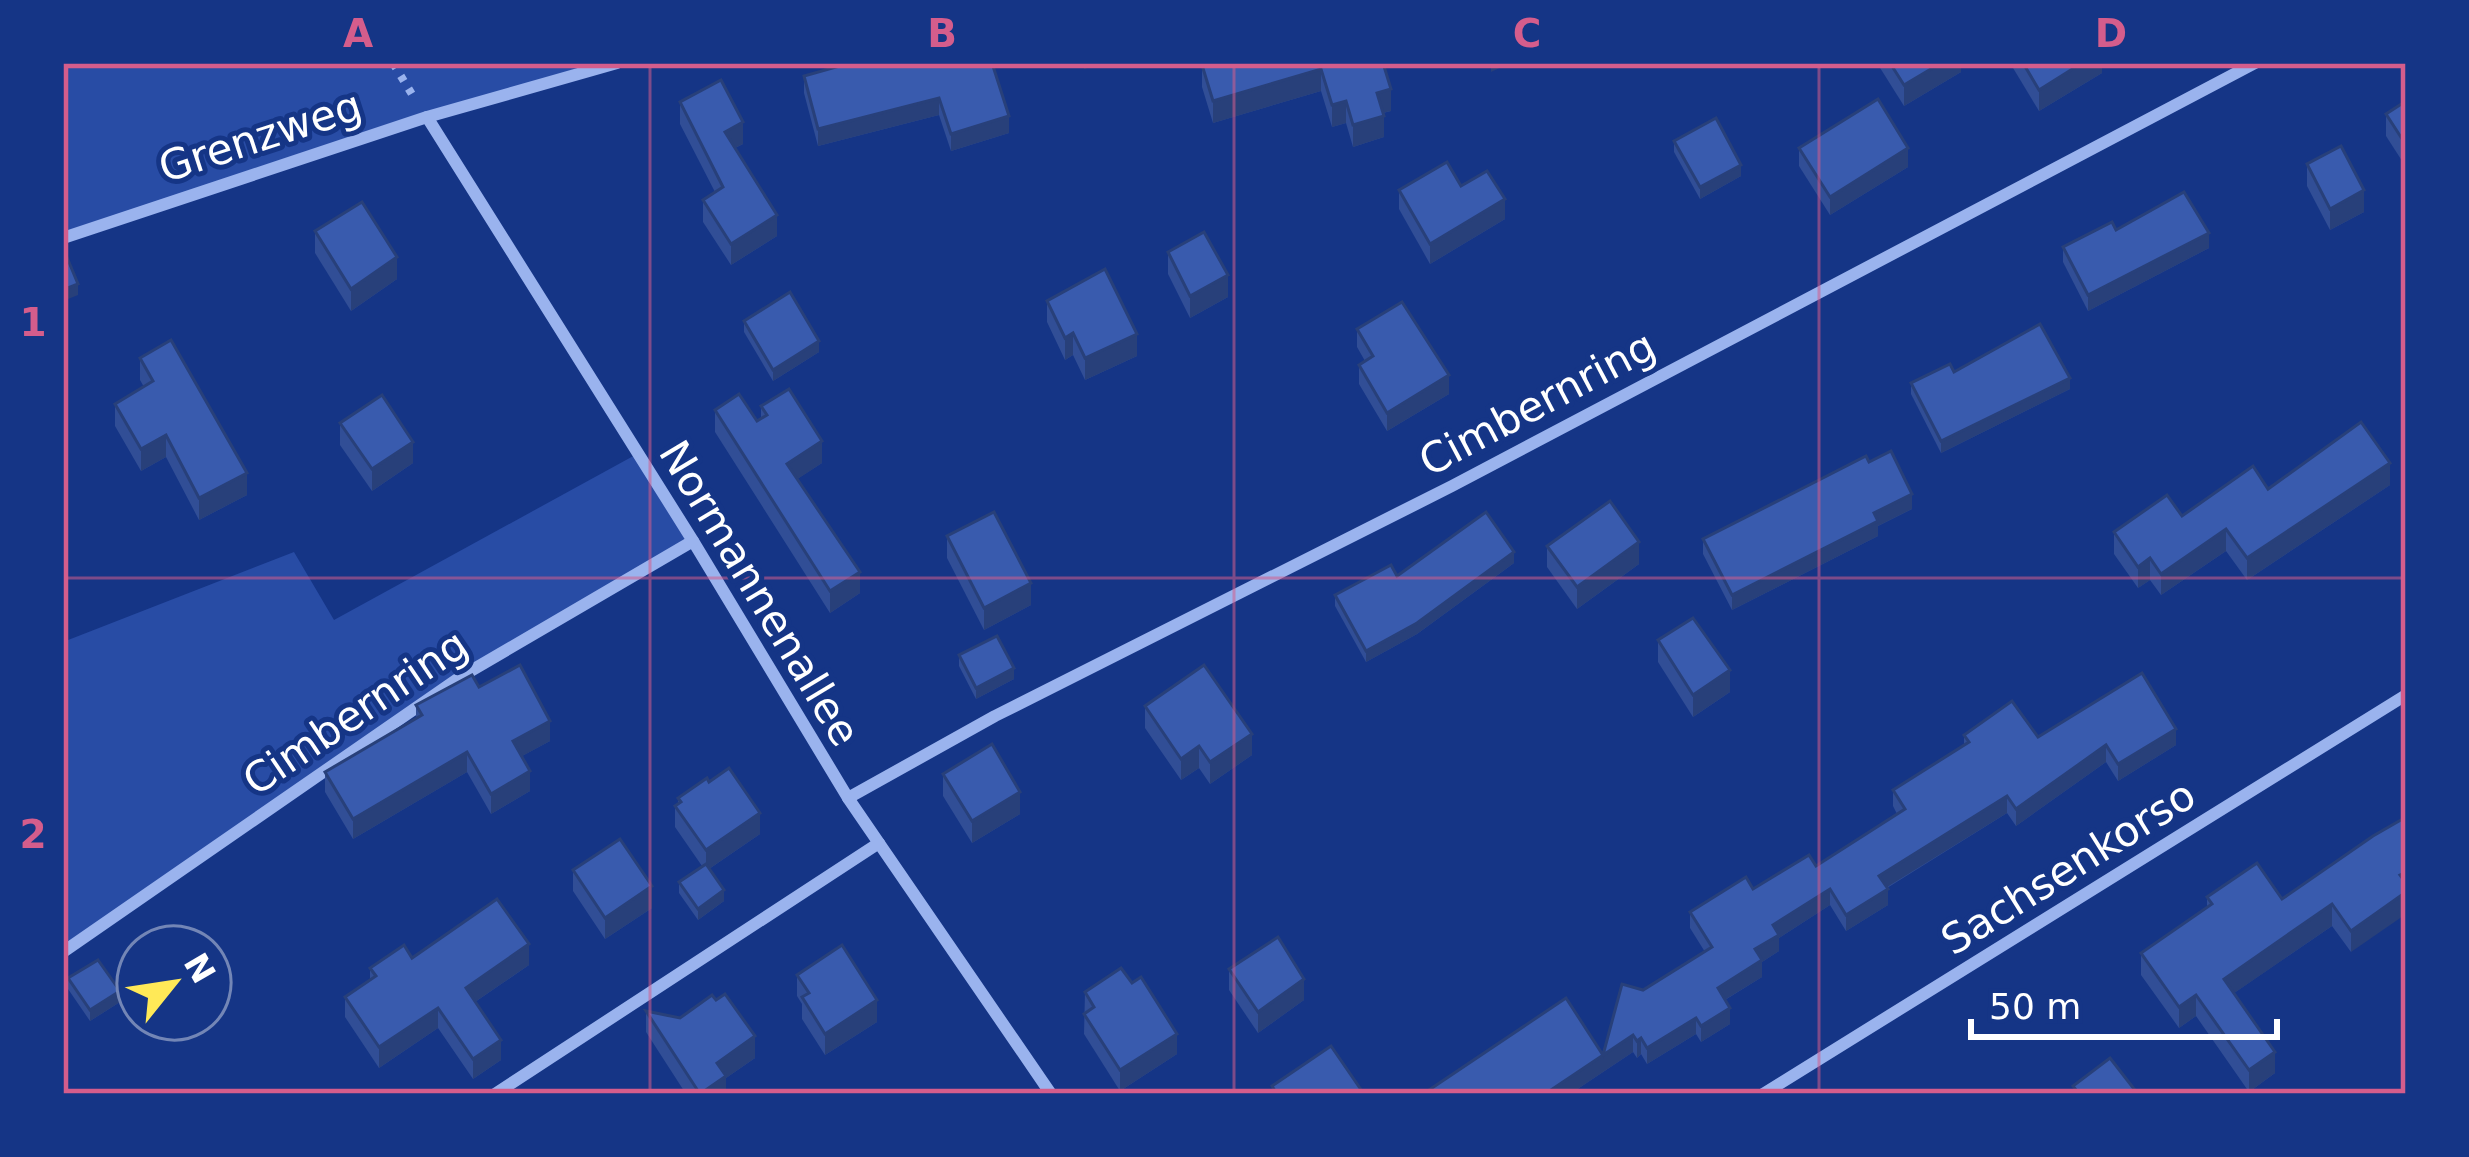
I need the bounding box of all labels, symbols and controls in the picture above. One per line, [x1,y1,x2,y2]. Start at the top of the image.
text: A [343,11,373,56]
text: B [927,11,957,56]
text: C [1513,11,1541,56]
text: D [2095,11,2127,56]
street label: Grenzweg [153,81,368,192]
text: 1 [19,300,47,345]
street label: Cimbernring [1411,321,1663,486]
street label: Normannenallee [649,432,870,754]
street label: Cimbernring [234,619,477,805]
street label: Sachsenkorso [1932,770,2204,965]
text: 2 [19,812,47,857]
north arrow [114,923,234,1043]
text: N [176,947,223,990]
scale bar [1971,965,2277,1039]
text: 50 m [1989,986,2081,1027]

